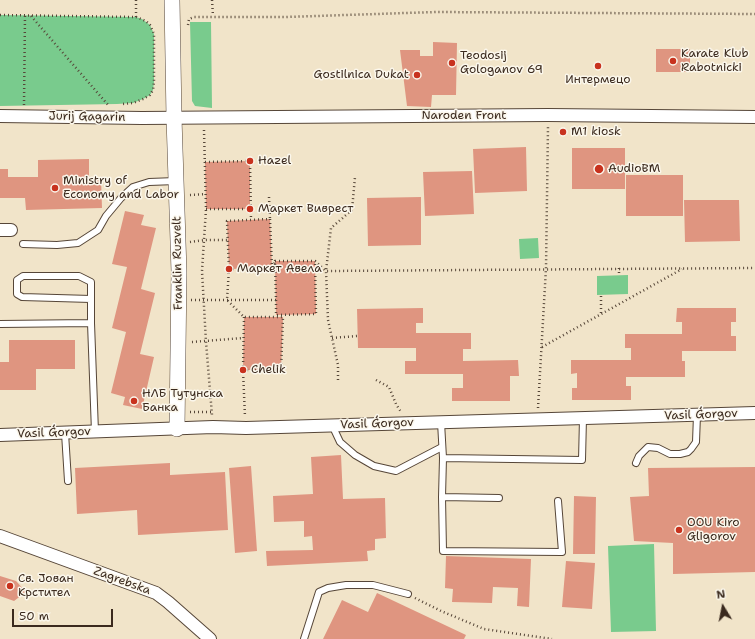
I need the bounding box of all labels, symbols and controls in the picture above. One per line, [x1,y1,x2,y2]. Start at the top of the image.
place label: Karate Klub Rabotnicki [681,47,749,75]
place label: Teodosij Gologanov 69 [460,49,543,77]
marker: Karate Klub Rabotnicki [668,56,678,66]
marker: Teodosij Gologanov 69 [447,58,457,68]
marker: Интермецо [593,61,603,71]
place label: Gostilnica Dukat [313,68,409,82]
marker: Gostilnica Dukat [412,70,422,80]
place label: Интермецо [565,73,631,87]
street label: Jurij Gagarin [49,109,125,125]
street label: Naroden Front [421,109,507,123]
place label: M1 kiosk [571,125,621,139]
marker: M1 kiosk [558,127,568,137]
place label: Hazel [258,154,291,168]
marker: Hazel [245,156,255,166]
place label: AudioBM [608,162,660,176]
marker: AudioBM [593,163,605,175]
place label: Ministry of Economy and Labor [63,174,179,202]
marker: Ministry of Economy and Labor [50,183,60,193]
place label: Маркет Виврест [258,202,353,216]
marker: Маркет Виврест [245,204,255,214]
street label: Franklin Ruzvelt [170,216,186,310]
place label: Маркет Авела [237,262,322,276]
marker: Маркет Авела [224,264,234,274]
place label: Chelik [251,363,286,377]
marker: Chelik [238,365,248,375]
place label: НЛБ Тутунска Банка [142,387,223,415]
marker: НЛБ Тутунска Банка [129,396,139,406]
street label: Vasil Ǵorgov [664,407,738,423]
street label: Vasil Ǵorgov [340,416,414,432]
street label: Vasil Ǵorgov [17,425,91,441]
place label: OOU Kiro Gligorov [687,516,739,544]
marker: OOU Kiro Gligorov [674,525,684,535]
street label: Zagrebska [91,564,153,598]
place label: Св. Јован Крстител [18,572,74,600]
marker: Св. Јован Крстител [5,581,15,591]
north arrow [703,587,743,627]
text: N [715,587,726,603]
scale bar [14,601,115,627]
text: 50 m [19,608,49,624]

